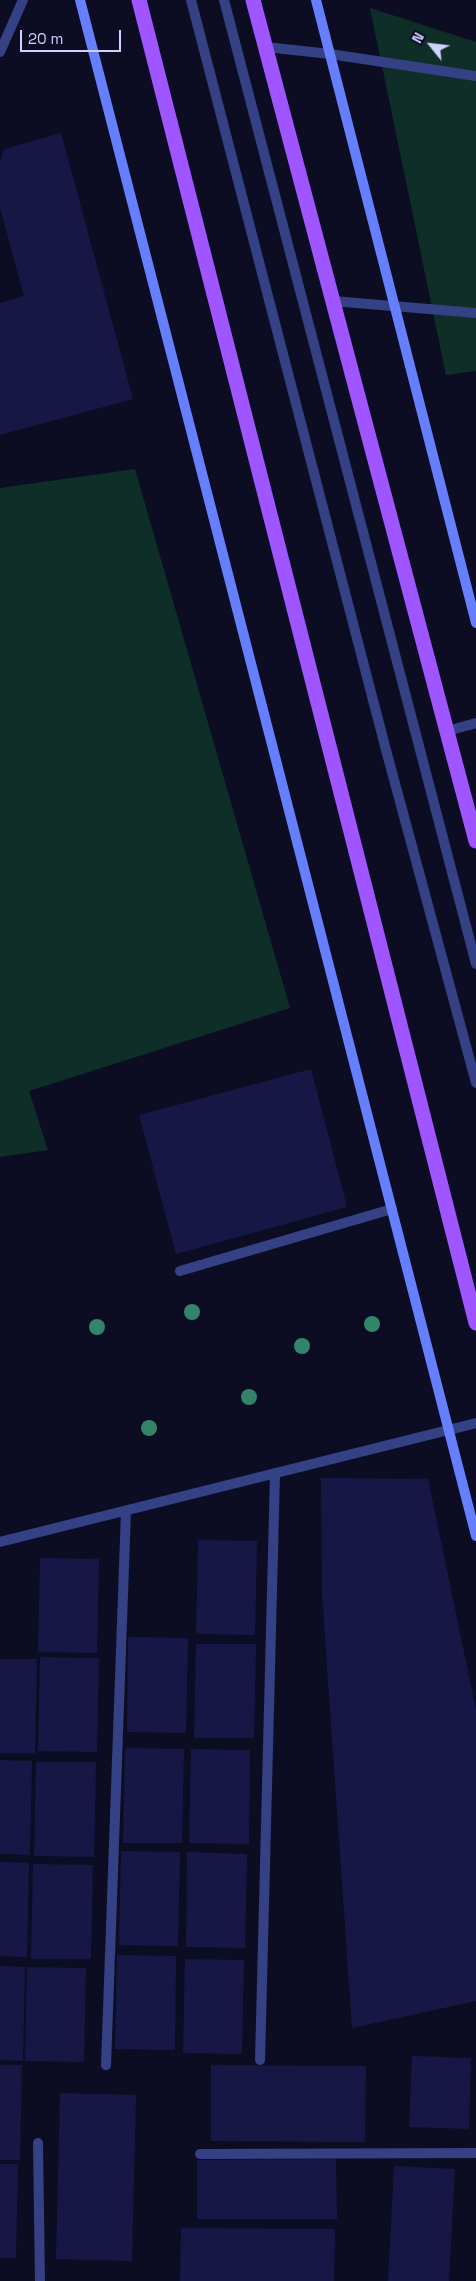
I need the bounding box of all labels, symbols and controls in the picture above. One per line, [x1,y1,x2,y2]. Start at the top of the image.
scale bar [22,20,124,52]
north arrow [406,20,456,70]
text: 20 m [28,29,63,48]
text: N [408,29,428,46]

